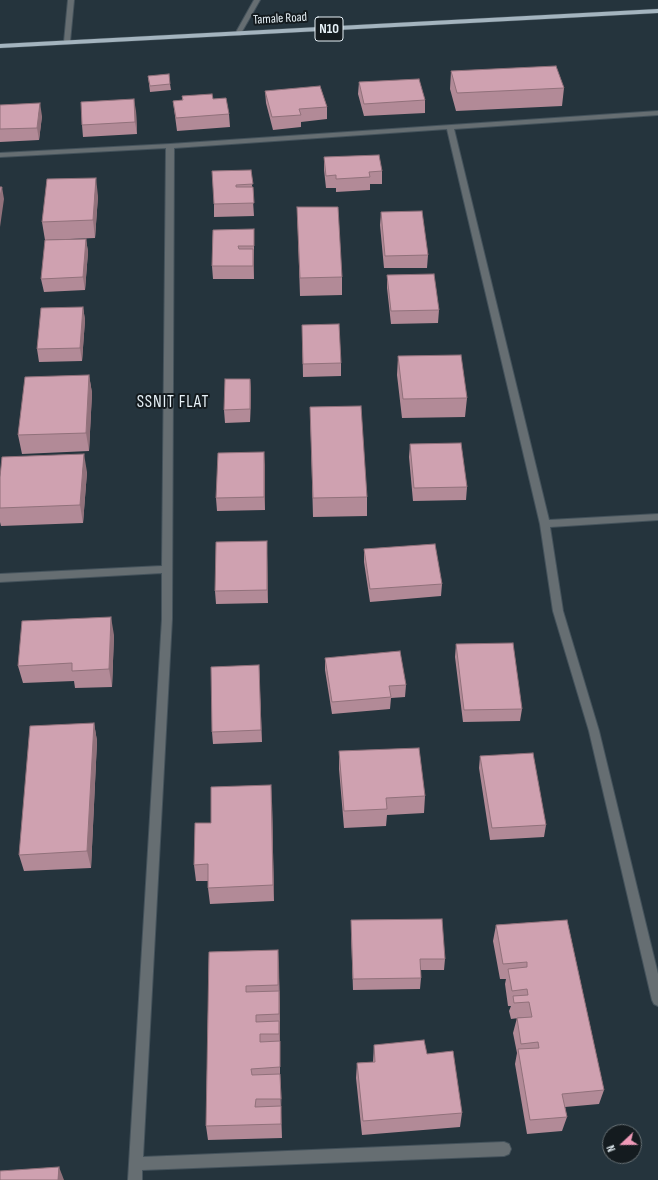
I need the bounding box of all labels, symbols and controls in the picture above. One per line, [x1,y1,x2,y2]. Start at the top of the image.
street label: Tamale Road [253,10,307,28]
road number: N10 [315,17,343,41]
district label: SSNIT FLAT [137,393,209,413]
north arrow [602,1124,642,1164]
text: N [604,1143,618,1153]

